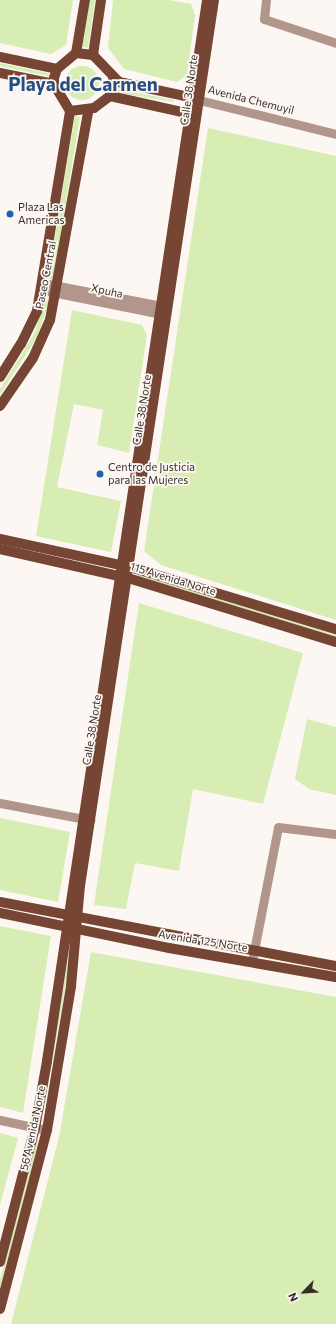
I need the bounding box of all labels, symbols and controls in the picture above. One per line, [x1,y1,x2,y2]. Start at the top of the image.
street label: Calle 38 Norte [178,54,200,126]
district label: Playa del Carmen [8,73,158,95]
street label: Avenida Chemuyil [206,83,296,117]
place label: Plaza Las Americas [18,201,64,227]
marker: Plaza Las Americas [5,209,15,219]
street label: Paseo Central [33,240,59,310]
street label: Xpuha [90,281,124,301]
street label: Calle 38 Norte [130,374,154,446]
place label: Centro de Justicia para las Mujeres [108,461,195,487]
marker: Centro de Justicia para las Mujeres [95,469,105,479]
street label: 115 Avenida Norte [128,560,218,598]
street label: Calle 38 Norte [80,694,104,766]
street label: Avenida 125 Norte [157,927,249,955]
street label: 56 Avenida Norte [18,1084,48,1172]
north arrow [284,1272,324,1312]
text: N [285,1291,300,1304]

